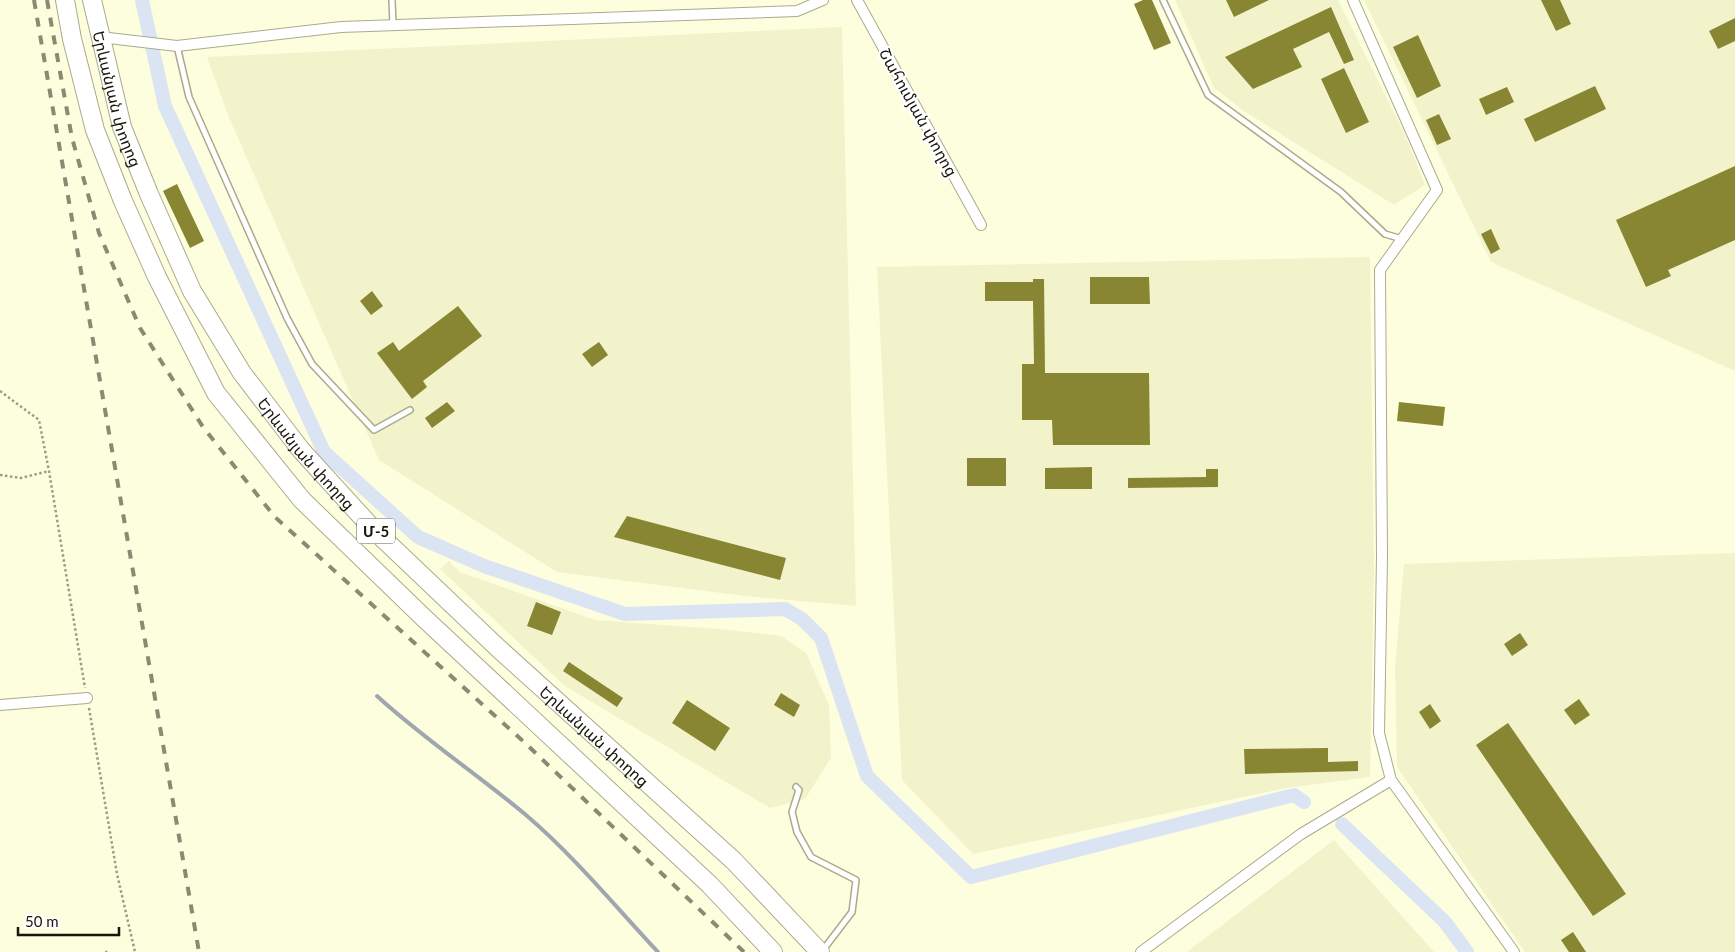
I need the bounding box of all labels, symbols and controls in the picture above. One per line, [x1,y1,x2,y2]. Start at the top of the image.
street label: Երևանյան փողոց [90,29,146,170]
street label: Շահումյան փողոց [875,45,962,180]
street label: Երևանյան փողոց [254,393,360,514]
road number: Մ-5 [357,518,395,544]
street label: Երևանյան փողոց [536,681,654,790]
scale bar [18,904,119,936]
text: 50 m [25,912,59,930]

